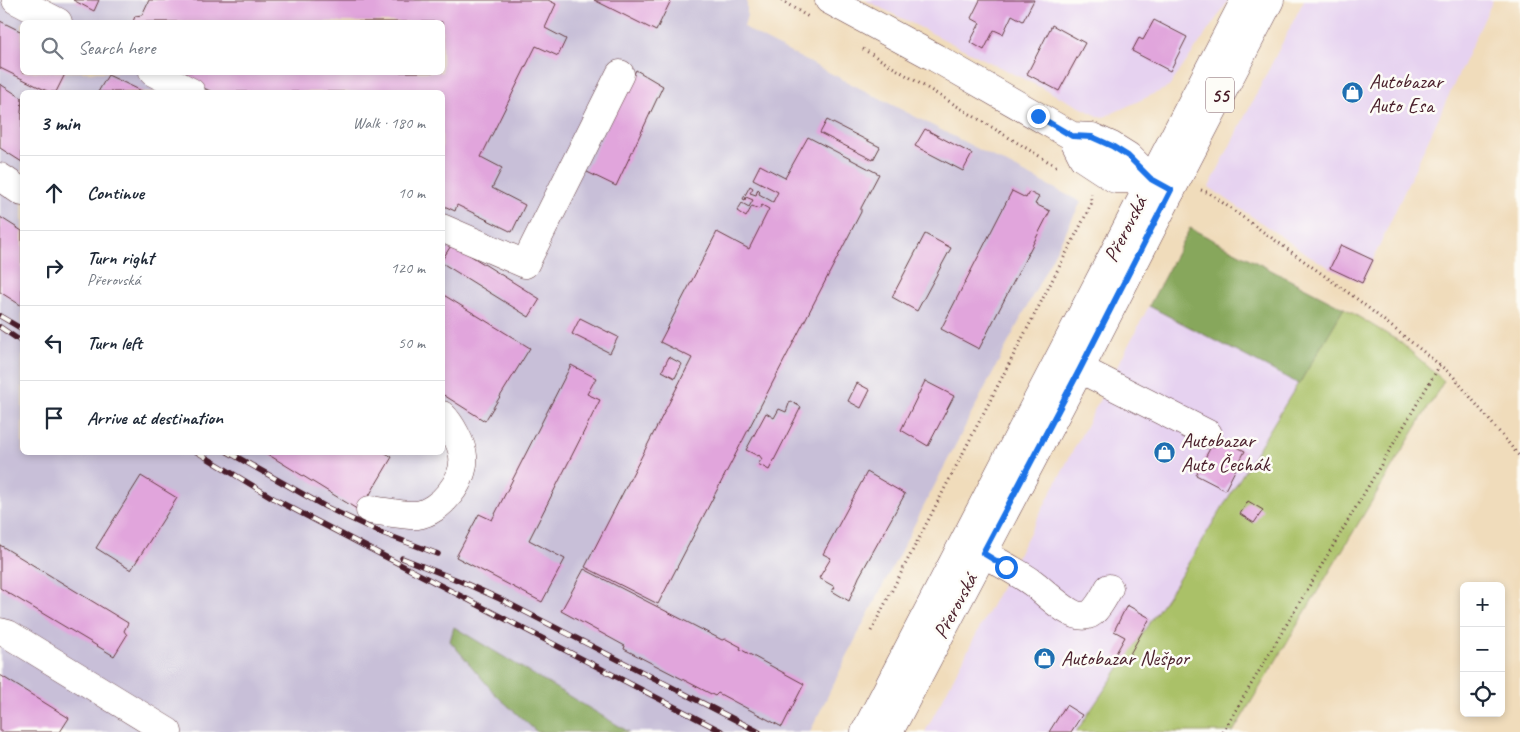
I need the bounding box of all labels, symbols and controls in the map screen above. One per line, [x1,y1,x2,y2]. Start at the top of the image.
search box [20,20,445,75]
icon: search [38,34,66,62]
text: Search here [78,36,155,60]
place label: Autobazar Auto Esa [1369,68,1445,118]
road number: 55 [1206,78,1234,112]
shop icon: Autobazar Auto Esa [1341,81,1365,105]
route end [1027,105,1050,128]
text: 3 min [40,110,80,136]
text: Walk · 180 m [353,113,425,133]
icon: ahead [40,179,68,207]
text: Continue [87,181,144,205]
text: 10 m [398,183,425,203]
street label: Přerovská [1098,190,1153,266]
text: Turn right [87,246,154,270]
icon: right [40,254,68,282]
text: 120 m [391,258,425,278]
text: Přerovská [87,270,140,290]
icon: left [40,329,68,357]
text: Turn left [87,331,142,355]
text: 50 m [398,333,425,353]
icon: arrive [40,404,68,432]
text: Arrive at destination [87,406,223,430]
place label: Autobazar Auto Čechák [1181,427,1272,477]
shop icon: Autobazar Auto Čechák [1153,440,1177,464]
route start [995,556,1018,579]
street label: Přerovská [927,567,984,643]
map controls [1460,582,1505,717]
button: + [1460,582,1505,627]
button: − [1460,627,1505,672]
place label: Autobazar Nešpor [1061,645,1191,671]
shop icon: Autobazar Nešpor [1033,646,1057,670]
button: locate [1460,672,1505,717]

